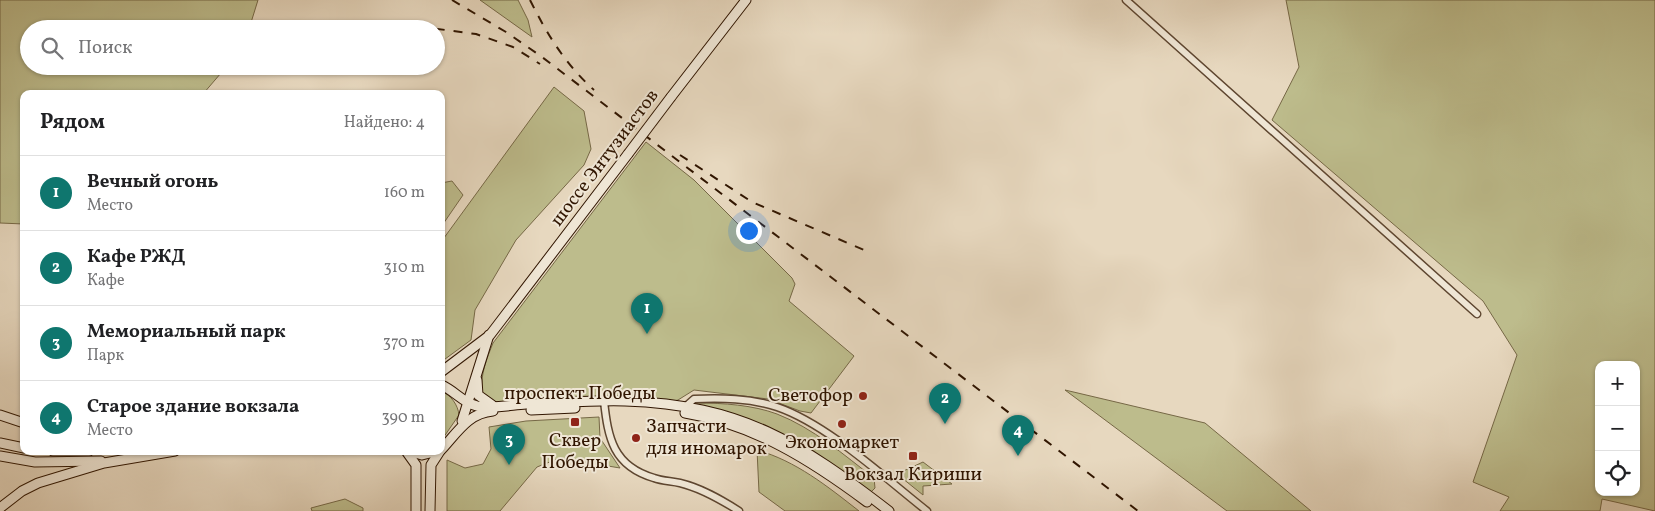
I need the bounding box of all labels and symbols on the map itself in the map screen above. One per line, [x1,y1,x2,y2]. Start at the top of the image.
street label: шоссе Энтузиастов [545,84,665,232]
your location [736,218,762,244]
pin: 1 [631,293,663,334]
street label: проспект Победы [504,381,656,407]
place label: Светофор [768,383,853,409]
pin: 2 [929,383,961,424]
marker: Светофор [857,390,869,402]
place label: Запчасти для иномарок [646,414,767,462]
pin: 4 [1002,415,1034,456]
marker: Сквер Победы [569,416,581,428]
marker: Экономаркет [836,418,848,430]
pin: 3 [493,424,525,465]
place label: Сквер Победы [541,428,609,476]
place label: Экономаркет [785,430,899,456]
marker: Запчасти для иномарок [630,432,642,444]
marker: Вокзал Кириши [907,450,919,462]
place label: Вокзал Кириши [844,462,982,488]

